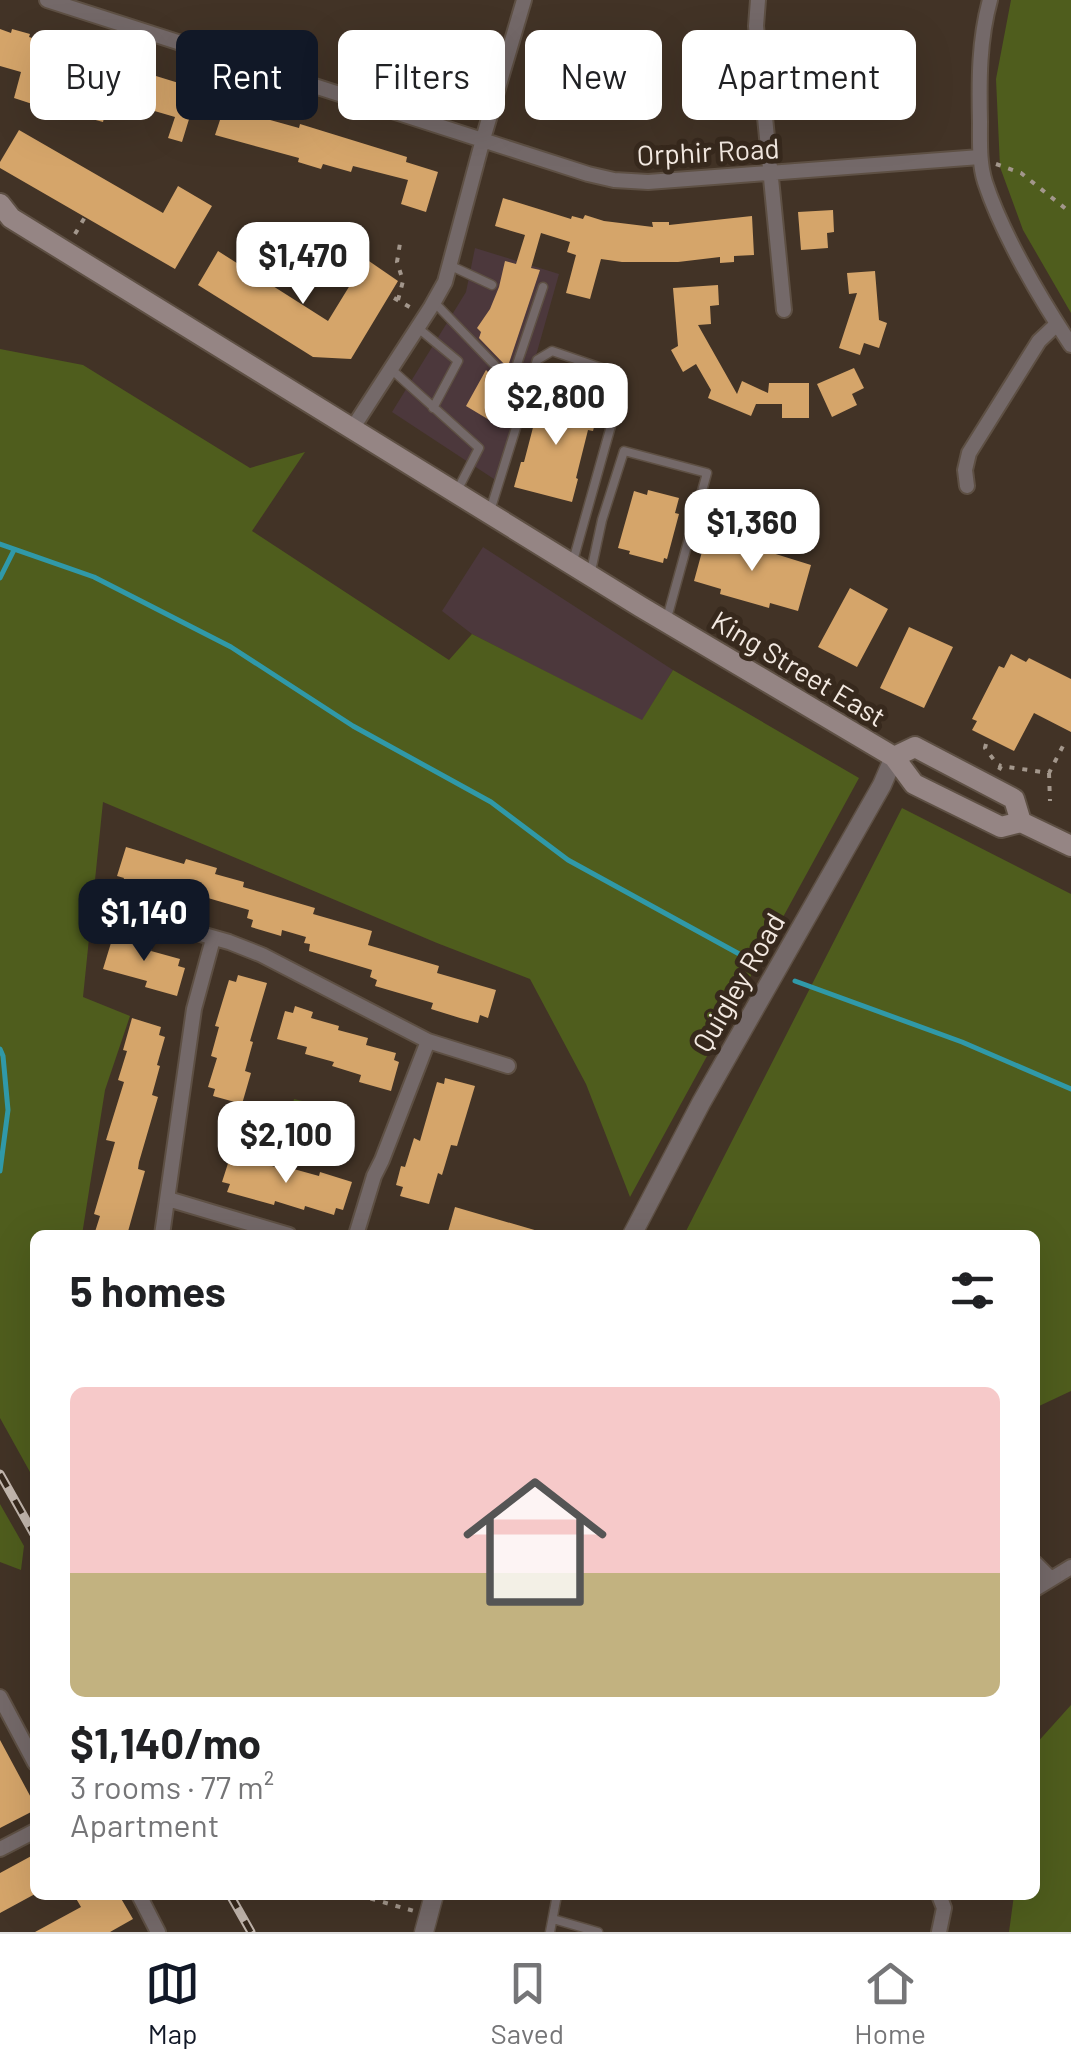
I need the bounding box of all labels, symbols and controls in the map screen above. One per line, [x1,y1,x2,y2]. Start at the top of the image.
chip: Buy [30,30,156,120]
chip: Rent [176,30,318,120]
chip: Filters [338,30,505,120]
chip: New [525,30,662,120]
chip: Apartment [682,30,916,120]
street label: Orphir Road [636,130,780,172]
pin: $1,470 [222,222,384,307]
text: $1,470 [258,235,348,273]
pin: $2,800 [475,363,637,448]
text: $2,800 [507,376,605,414]
pin: $1,360 [671,489,833,574]
text: $1,360 [707,502,797,540]
street label: King Street East [706,603,892,733]
pin: $1,140 [63,879,225,964]
text: $1,140 [100,892,188,930]
street label: Quigley Road [685,907,791,1057]
pin: $2,100 [205,1101,367,1186]
text: $2,100 [240,1114,332,1152]
icon: filters [945,1263,1000,1318]
text: 5 homes [70,1265,226,1315]
icon: home [445,1452,625,1632]
text: $1,140/mo [70,1717,261,1767]
text: 3 rooms · 77 m² [70,1767,274,1805]
text: Apartment [70,1805,219,1843]
tab: Map [145,1956,200,2050]
tab: Saved [491,1956,564,2050]
tab: Home [854,1956,926,2050]

